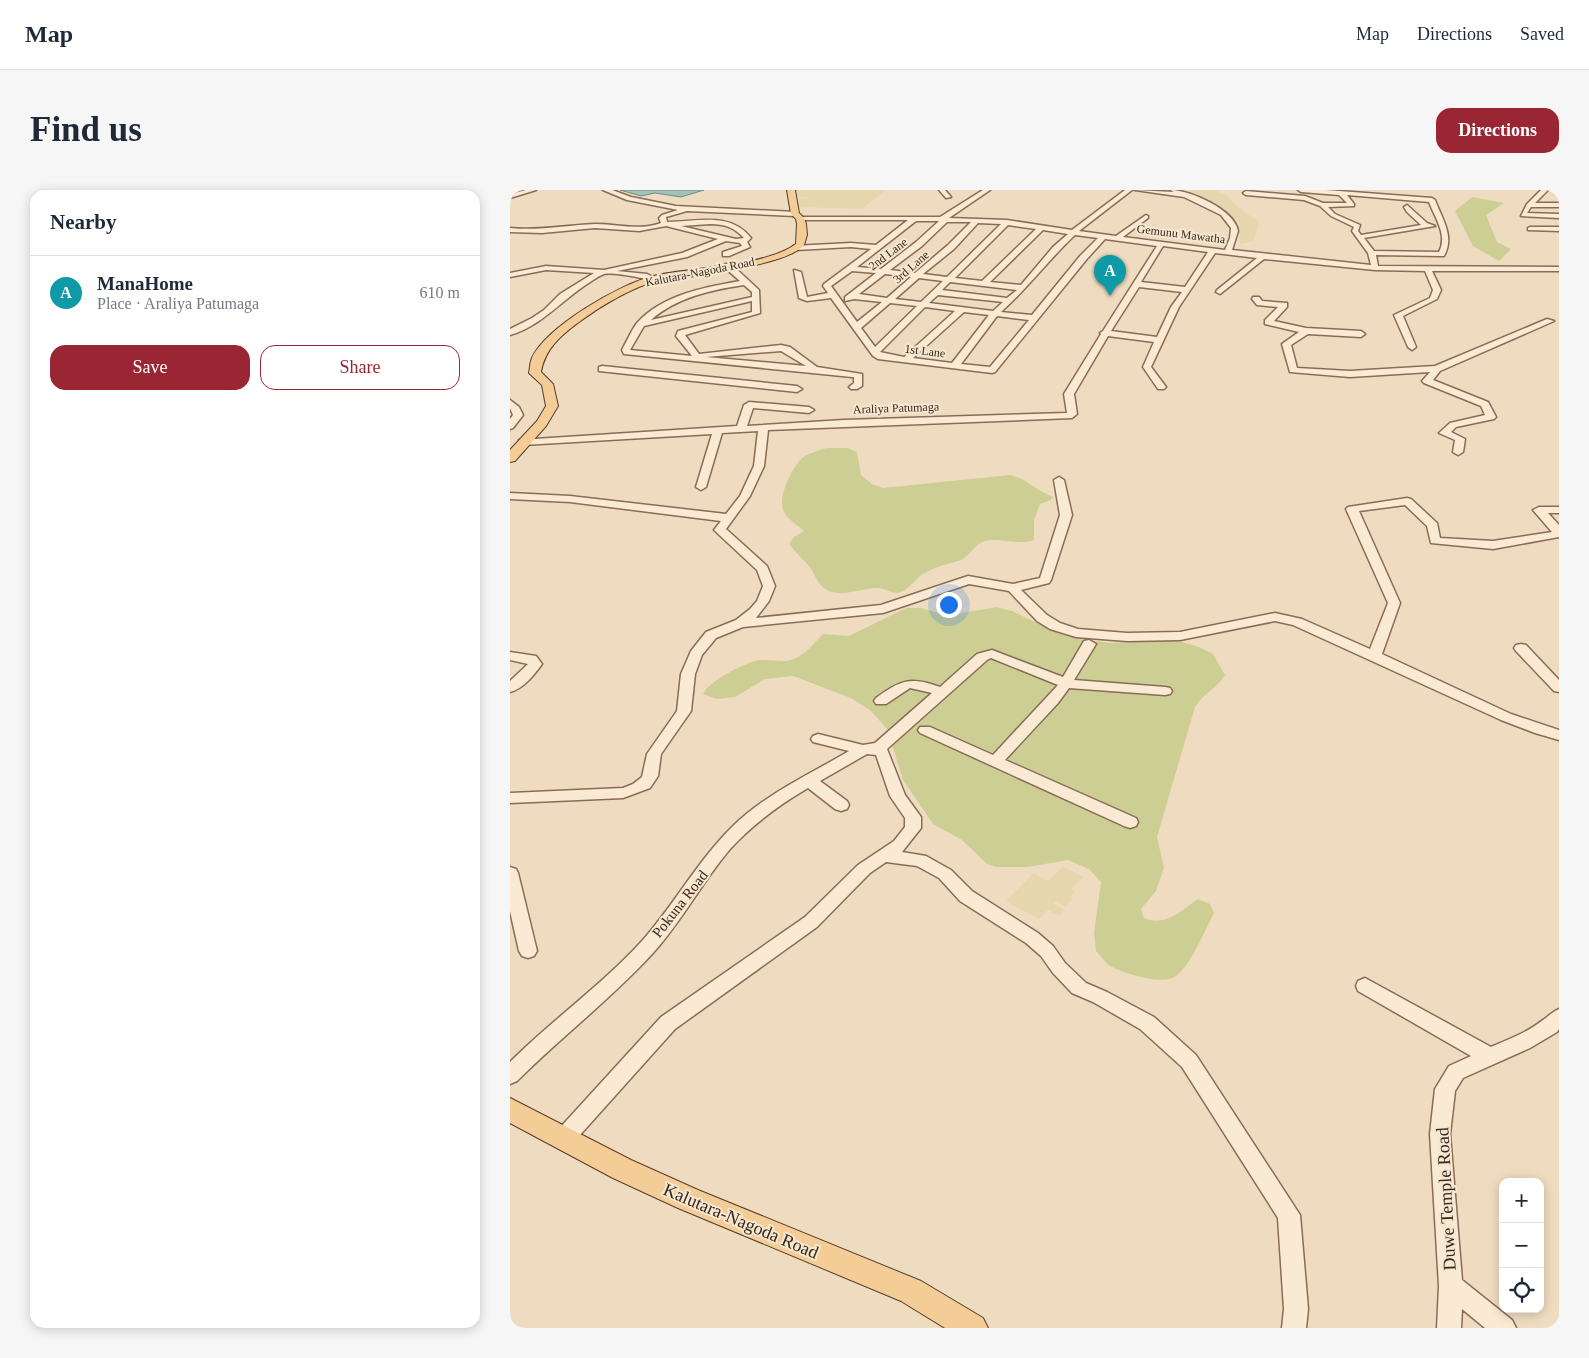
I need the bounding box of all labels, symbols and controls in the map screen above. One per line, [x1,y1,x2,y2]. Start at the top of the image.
text: Map [25,21,73,47]
text: Map [1356,24,1389,44]
text: Directions [1417,24,1492,44]
text: Saved [1520,24,1564,44]
button: Directions [1436,108,1559,153]
text: Find us [30,110,142,149]
text: Nearby [50,210,117,234]
street label: Gemunu Mawatha [1136,222,1227,246]
street label: 2nd Lane [866,235,910,273]
street label: 3rd Lane [890,248,932,286]
street label: Kalutara-Nagoda Road [644,255,756,289]
pin: A [1094,255,1126,296]
text: ManaHome [97,273,193,294]
text: A [60,284,72,301]
text: 610 m [420,284,460,301]
text: Place · Araliya Patumaga [97,295,259,312]
street label: 1st Lane [904,342,946,360]
button: Save [50,345,250,390]
button: Share [260,345,460,390]
street label: Araliya Patumaga [853,399,940,417]
your location [936,592,962,618]
street label: Pokuna Road [649,867,711,941]
street label: Duwe Temple Road [1432,1127,1460,1271]
map controls [1499,1178,1544,1313]
button: + [1499,1178,1544,1223]
street label: Kalutara-Nagoda Road [660,1179,822,1263]
button: − [1499,1223,1544,1268]
button: locate [1499,1268,1544,1313]

